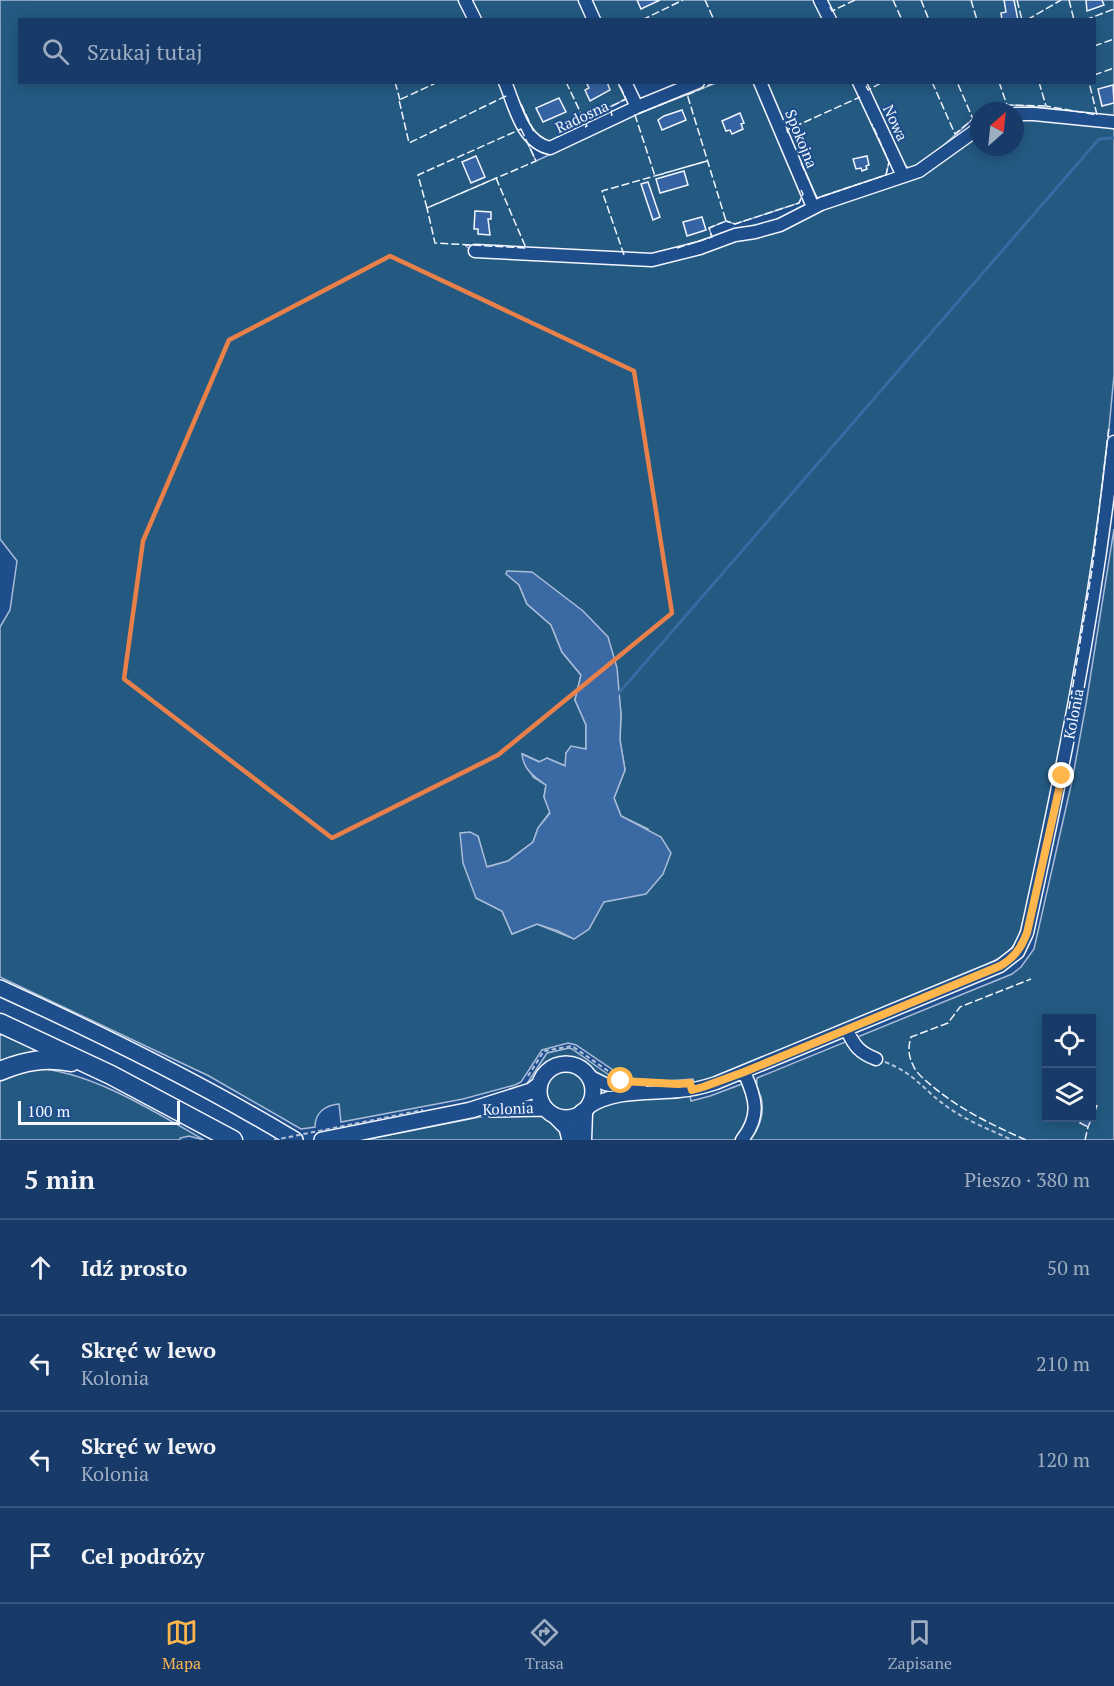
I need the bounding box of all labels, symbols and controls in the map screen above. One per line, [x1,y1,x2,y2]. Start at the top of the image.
search box [18,18,1096,84]
icon: search [39,35,72,68]
text: Szukaj tutaj [87,37,203,66]
street label: Radosna [552,95,612,137]
street label: Nowa [879,101,913,144]
north arrow [970,102,1024,156]
street label: Spokojna [781,106,823,171]
street label: Kolonia [1058,686,1088,741]
route end [1048,762,1074,788]
map controls [1042,1014,1096,1122]
button: locate [1042,1014,1096,1068]
route start [607,1067,633,1093]
button: layers [1042,1068,1096,1122]
street label: Kolonia [482,1097,534,1119]
scale bar [18,1098,180,1126]
text: 100 m [27,1100,70,1122]
text: 5 min [24,1162,95,1196]
text: Pieszo · 380 m [964,1166,1090,1193]
icon: ahead [24,1251,57,1284]
text: Idź prosto [81,1253,187,1282]
text: 50 m [1047,1254,1090,1281]
text: Skręć w lewo [81,1335,216,1364]
icon: left [24,1347,57,1380]
text: 210 m [1036,1350,1090,1377]
text: Kolonia [81,1364,149,1391]
text: Skręć w lewo [81,1431,216,1460]
icon: left [24,1443,57,1476]
text: 120 m [1036,1446,1090,1473]
text: Kolonia [81,1460,149,1487]
icon: arrive [24,1539,57,1572]
text: Cel podróży [81,1541,205,1570]
tab: Mapa [162,1616,201,1674]
tab: Trasa [525,1616,564,1674]
tab: Zapisane [888,1616,952,1674]

